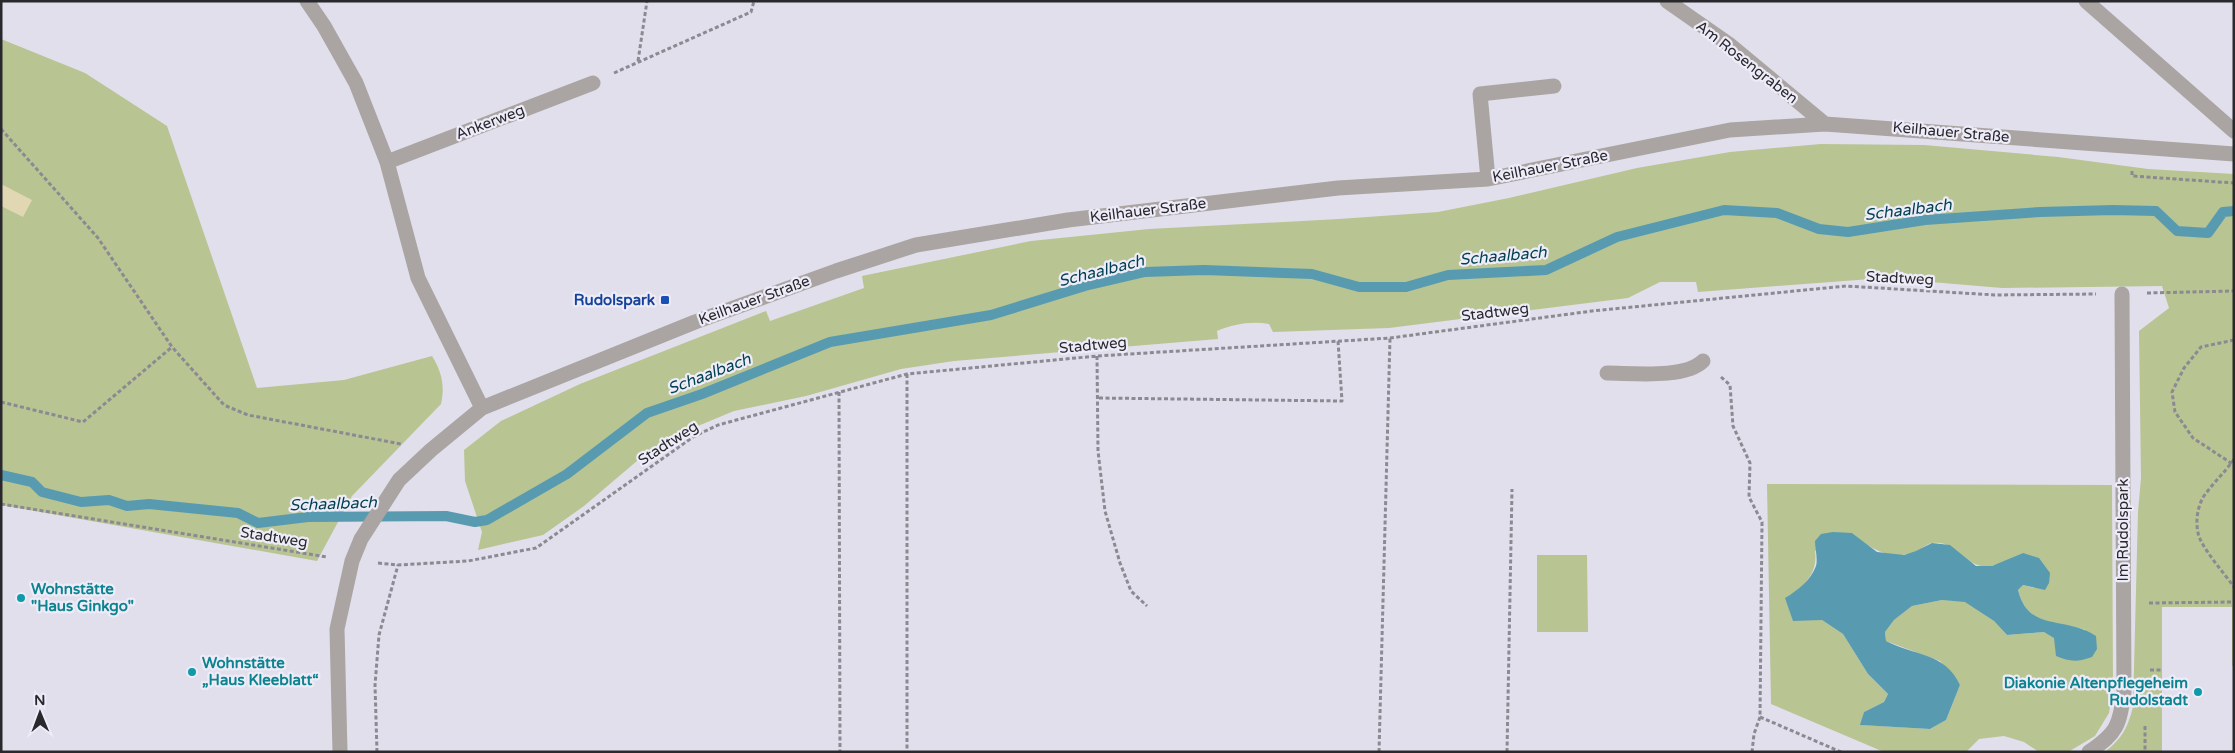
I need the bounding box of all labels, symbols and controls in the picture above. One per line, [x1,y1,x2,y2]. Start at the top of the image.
street label: Am Rosengraben [1693,17,1801,107]
street label: Ankerweg [453,101,527,143]
street label: Keilhauer Straße [1892,118,2010,146]
street label: Keilhauer Straße [1491,146,1609,186]
street label: Keilhauer Straße [1089,194,1207,226]
water label: Schaalbach [1863,195,1954,225]
water label: Schaalbach [1459,242,1549,270]
water label: Schaalbach [1056,250,1147,291]
street label: Stadtweg [1866,267,1934,289]
street label: Keilhauer Straße [696,271,812,329]
place label: Rudolspark [574,291,655,310]
marker: Rudolspark [659,294,671,306]
street label: Stadtweg [1460,299,1530,325]
street label: Stadtweg [1058,333,1128,357]
water label: Schaalbach [665,348,755,399]
street label: Stadtweg [635,417,701,469]
street label: Im Rudolspark [2114,479,2132,581]
water label: Schaalbach [289,492,378,516]
street label: Stadtweg [239,523,309,551]
place label: Wohnstätte "Haus Ginkgo" [31,580,134,616]
marker: Wohnstätte "Haus Ginkgo" [15,592,27,604]
place label: Wohnstätte „Haus Kleeblatt“ [202,654,319,689]
marker: Wohnstätte „Haus Kleeblatt“ [186,666,198,678]
place label: Diakonie Altenpflegeheim Rudolstadt [2004,674,2188,709]
marker: Diakonie Altenpflegeheim Rudolstadt [2192,686,2204,698]
north arrow [15,688,65,738]
text: N [34,692,46,709]

